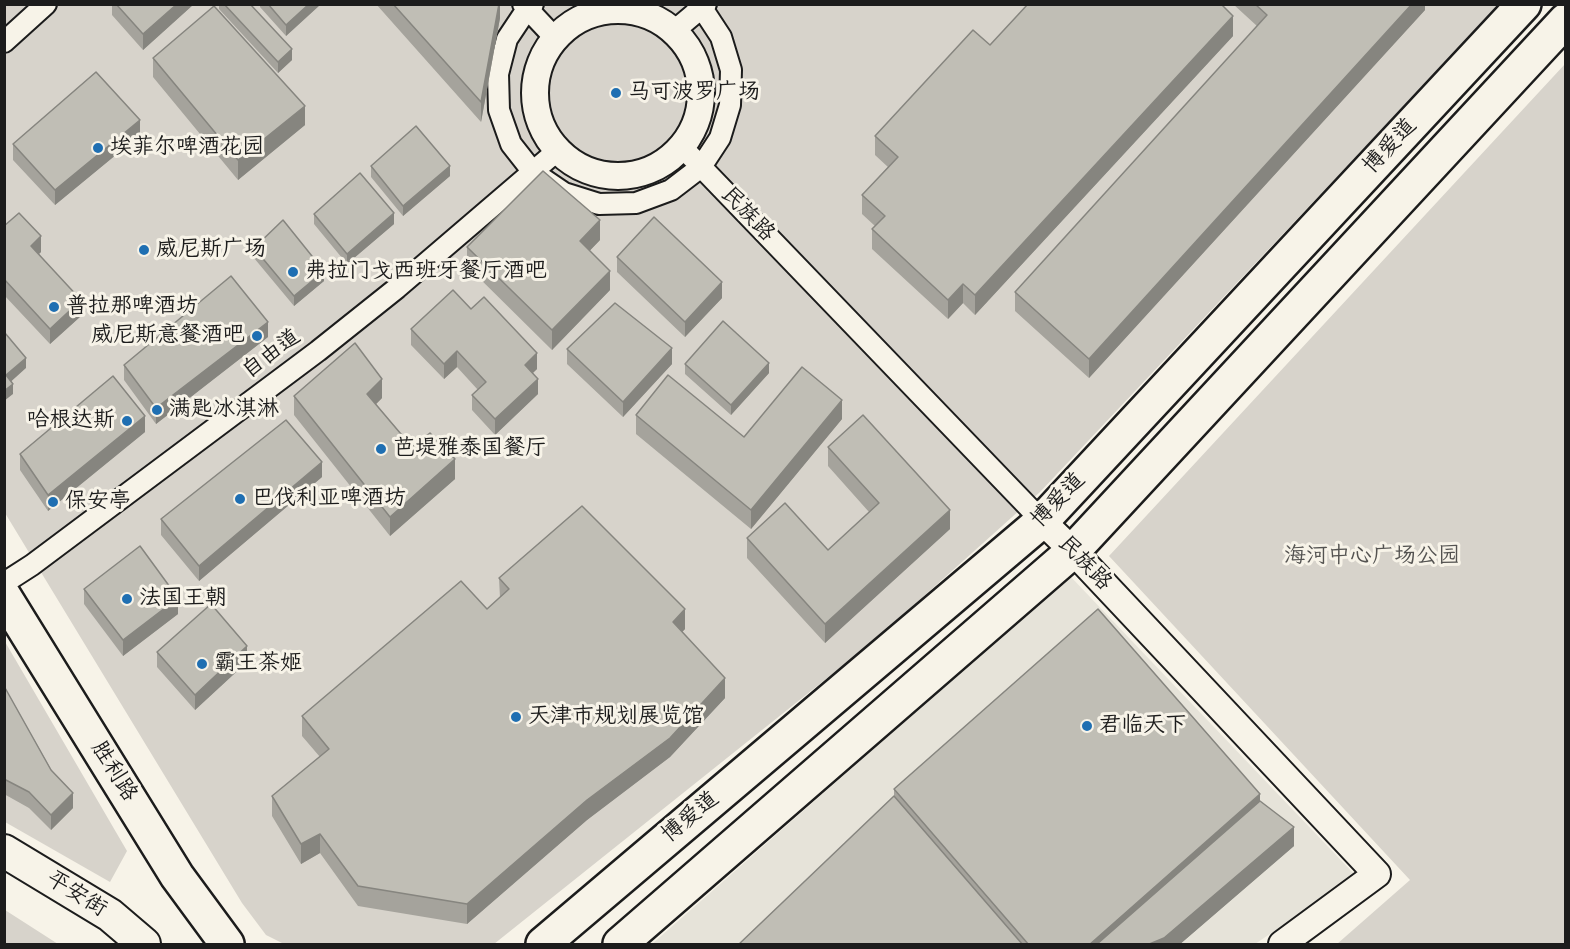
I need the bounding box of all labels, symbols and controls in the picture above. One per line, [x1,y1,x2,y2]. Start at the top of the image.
place label: 马可波罗广场 [628,80,760,106]
marker: 马可波罗广场 [609,86,623,100]
street label: 博爱道 [1359,114,1423,180]
place label: 埃菲尔啤酒花园 [110,135,264,161]
marker: 埃菲尔啤酒花园 [91,141,105,155]
street label: 民族路 [715,182,779,248]
place label: 威尼斯广场 [156,237,266,263]
marker: 威尼斯广场 [137,243,151,257]
place label: 弗拉门戈西班牙餐厅酒吧 [305,259,547,285]
marker: 弗拉门戈西班牙餐厅酒吧 [286,265,300,279]
place label: 普拉那啤酒坊 [66,294,198,320]
marker: 普拉那啤酒坊 [47,300,61,314]
place label: 威尼斯意餐酒吧 [91,323,245,349]
street label: 自由道 [238,325,306,385]
marker: 威尼斯意餐酒吧 [250,329,264,343]
place label: 满匙冰淇淋 [169,397,279,423]
marker: 满匙冰淇淋 [150,403,164,417]
place label: 哈根达斯 [27,408,115,434]
marker: 哈根达斯 [120,414,134,428]
place label: 芭堤雅泰国餐厅 [393,436,547,462]
marker: 芭堤雅泰国餐厅 [374,442,388,456]
street label: 博爱道 [1027,468,1091,534]
place label: 巴伐利亚啤酒坊 [252,486,406,512]
place label: 保安亭 [65,489,131,515]
marker: 巴伐利亚啤酒坊 [233,492,247,506]
marker: 保安亭 [46,495,60,509]
street label: 民族路 [1052,531,1116,597]
park label: 海河中心广场公园 [1284,544,1460,570]
place label: 法国王朝 [139,586,227,612]
marker: 法国王朝 [120,592,134,606]
place label: 霸王茶姬 [214,651,302,677]
marker: 霸王茶姬 [195,657,209,671]
place label: 天津市规划展览馆 [528,704,704,730]
marker: 天津市规划展览馆 [509,710,523,724]
place label: 君临天下 [1099,713,1187,739]
marker: 君临天下 [1080,719,1094,733]
street label: 胜利路 [84,737,142,807]
street label: 博爱道 [657,787,725,849]
street label: 平安街 [41,866,111,924]

